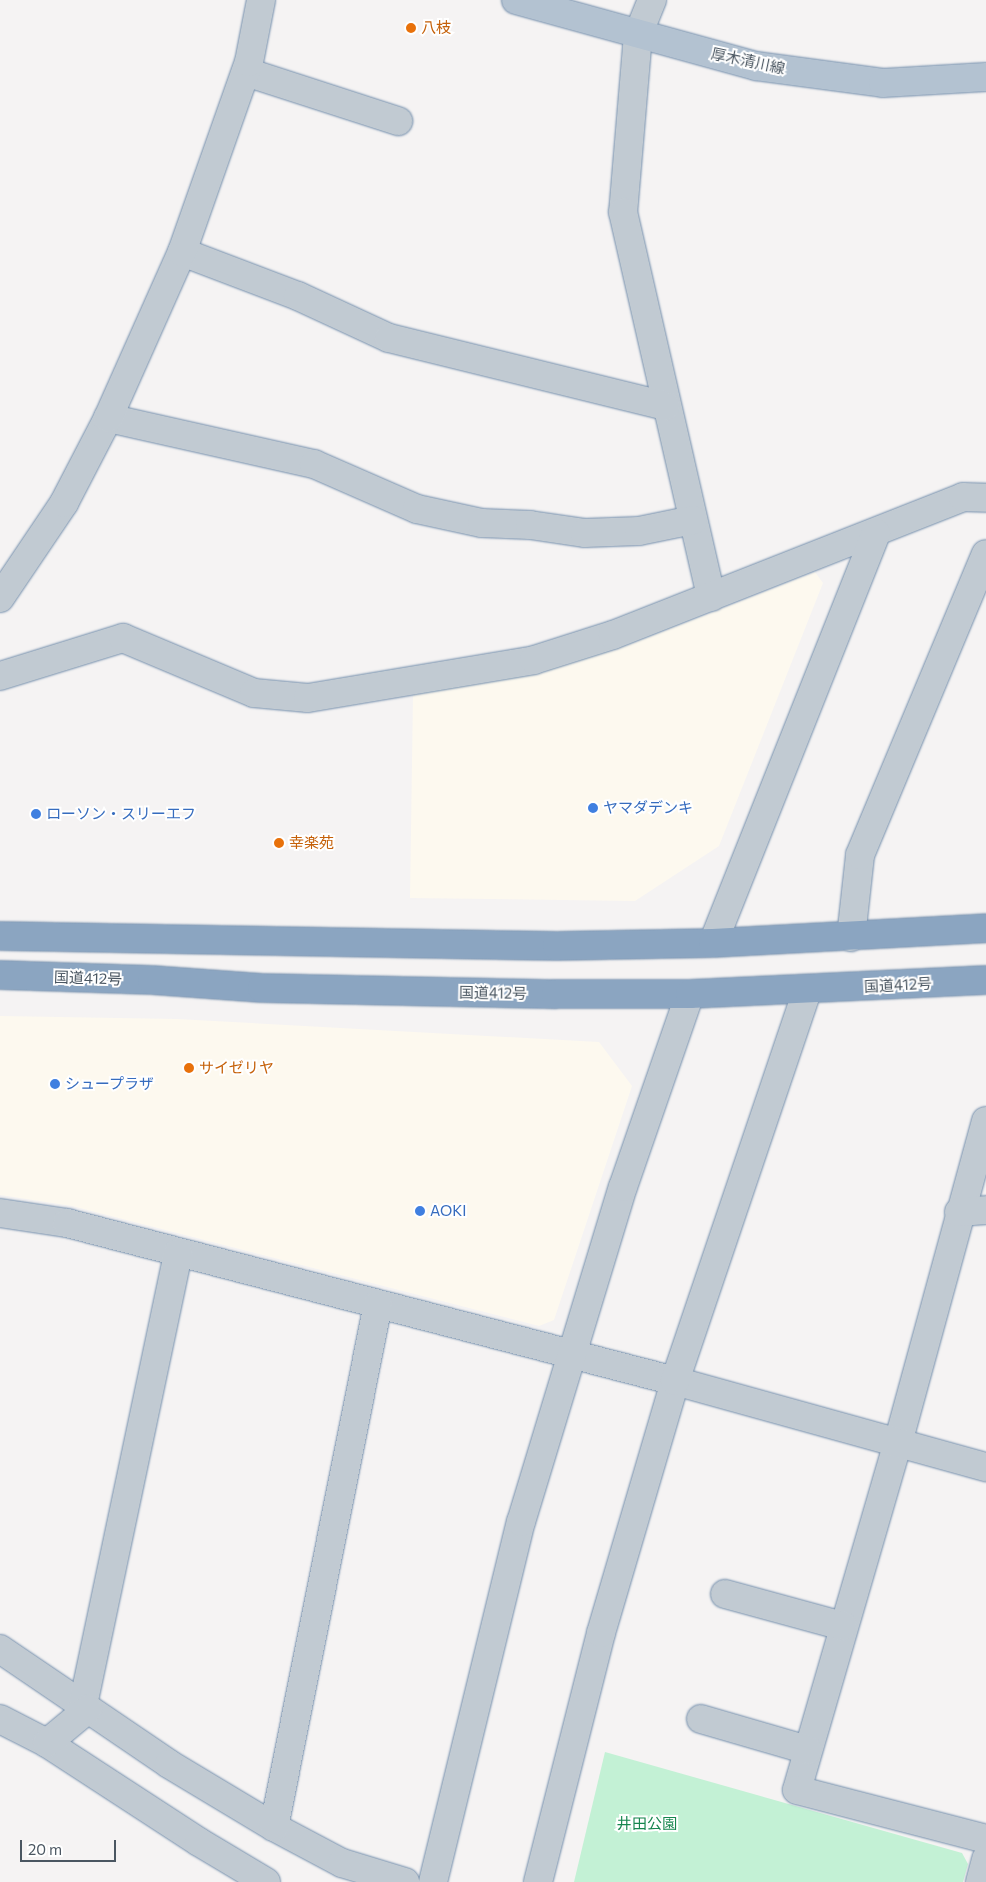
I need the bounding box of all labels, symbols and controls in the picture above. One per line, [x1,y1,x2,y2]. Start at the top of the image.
place label: 八枝 [421,19,451,37]
marker: 八枝 [405,22,417,34]
street label: 厚木清川線 [709,44,787,78]
place label: ヤマダデンキ [603,799,693,817]
marker: ヤマダデンキ [587,802,599,814]
place label: ローソン・スリーエフ [46,805,196,823]
marker: ローソン・スリーエフ [30,808,42,820]
place label: 幸楽苑 [289,834,334,852]
marker: 幸楽苑 [273,837,285,849]
street label: 国道412号 [54,968,122,988]
street label: 国道412号 [863,974,933,996]
street label: 国道412号 [459,983,527,1003]
place label: サイゼリヤ [199,1059,274,1077]
marker: サイゼリヤ [183,1062,195,1074]
place label: シュープラザ [65,1075,155,1093]
marker: シュープラザ [49,1078,61,1090]
place label: AOKI [430,1202,466,1220]
marker: AOKI [414,1205,426,1217]
park label: 井田公園 [617,1815,677,1833]
scale bar [22,1830,119,1862]
text: 20 m [28,1840,62,1858]

